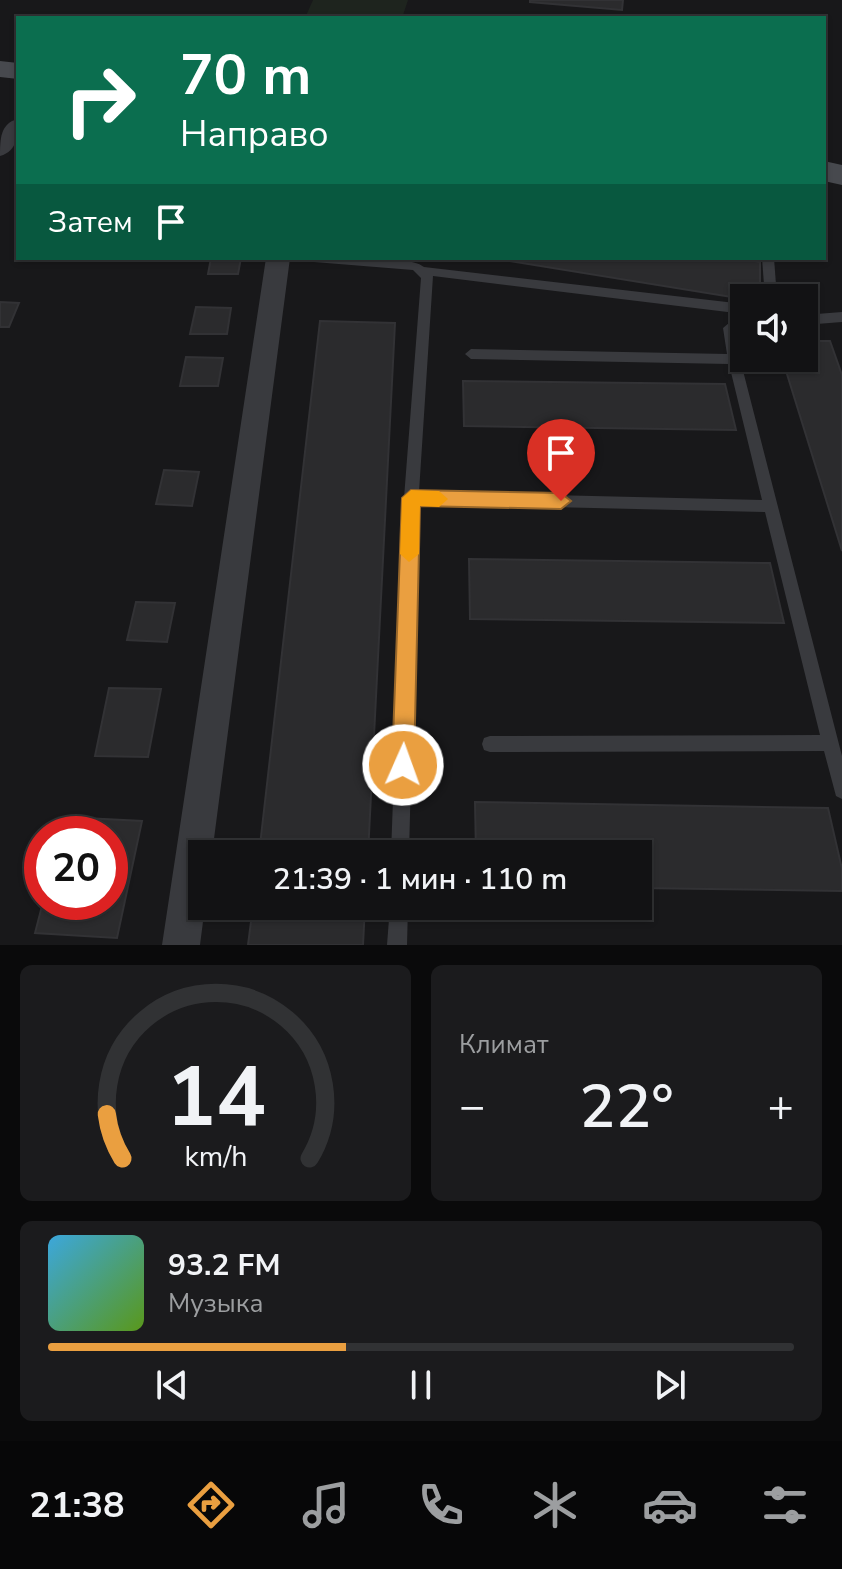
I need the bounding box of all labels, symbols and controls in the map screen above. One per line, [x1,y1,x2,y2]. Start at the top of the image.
text: 70 m [180,37,311,114]
icon: right [48,48,152,152]
text: Направо [180,110,329,159]
icon: arrive [149,200,193,244]
text: Затем [48,202,133,243]
map controls [730,284,818,372]
button: sound [730,284,818,372]
pin [527,419,595,501]
icon: arrive [539,431,583,475]
position arrow [361,723,445,807]
speed limit sign: 20 [24,816,128,920]
text: 21:39 · 1 мин · 110 m [273,859,567,900]
text: Климат [459,1027,548,1062]
text: 14 [166,1041,265,1154]
text: 22° [579,1066,674,1148]
text: − [459,1077,485,1137]
text: + [768,1077,794,1137]
text: km/h [184,1137,247,1176]
text: 93.2 FM [168,1245,280,1286]
text: Музыка [168,1286,263,1321]
icon: previous [150,1363,194,1407]
icon: pause [399,1363,443,1407]
icon: next [648,1363,692,1407]
icon: directions [183,1477,239,1533]
icon: music [298,1477,354,1533]
icon: phone [413,1477,469,1533]
icon: climate [527,1477,583,1533]
icon: car [642,1477,698,1533]
icon: filters [757,1477,813,1533]
text: 21:38 [29,1481,125,1530]

